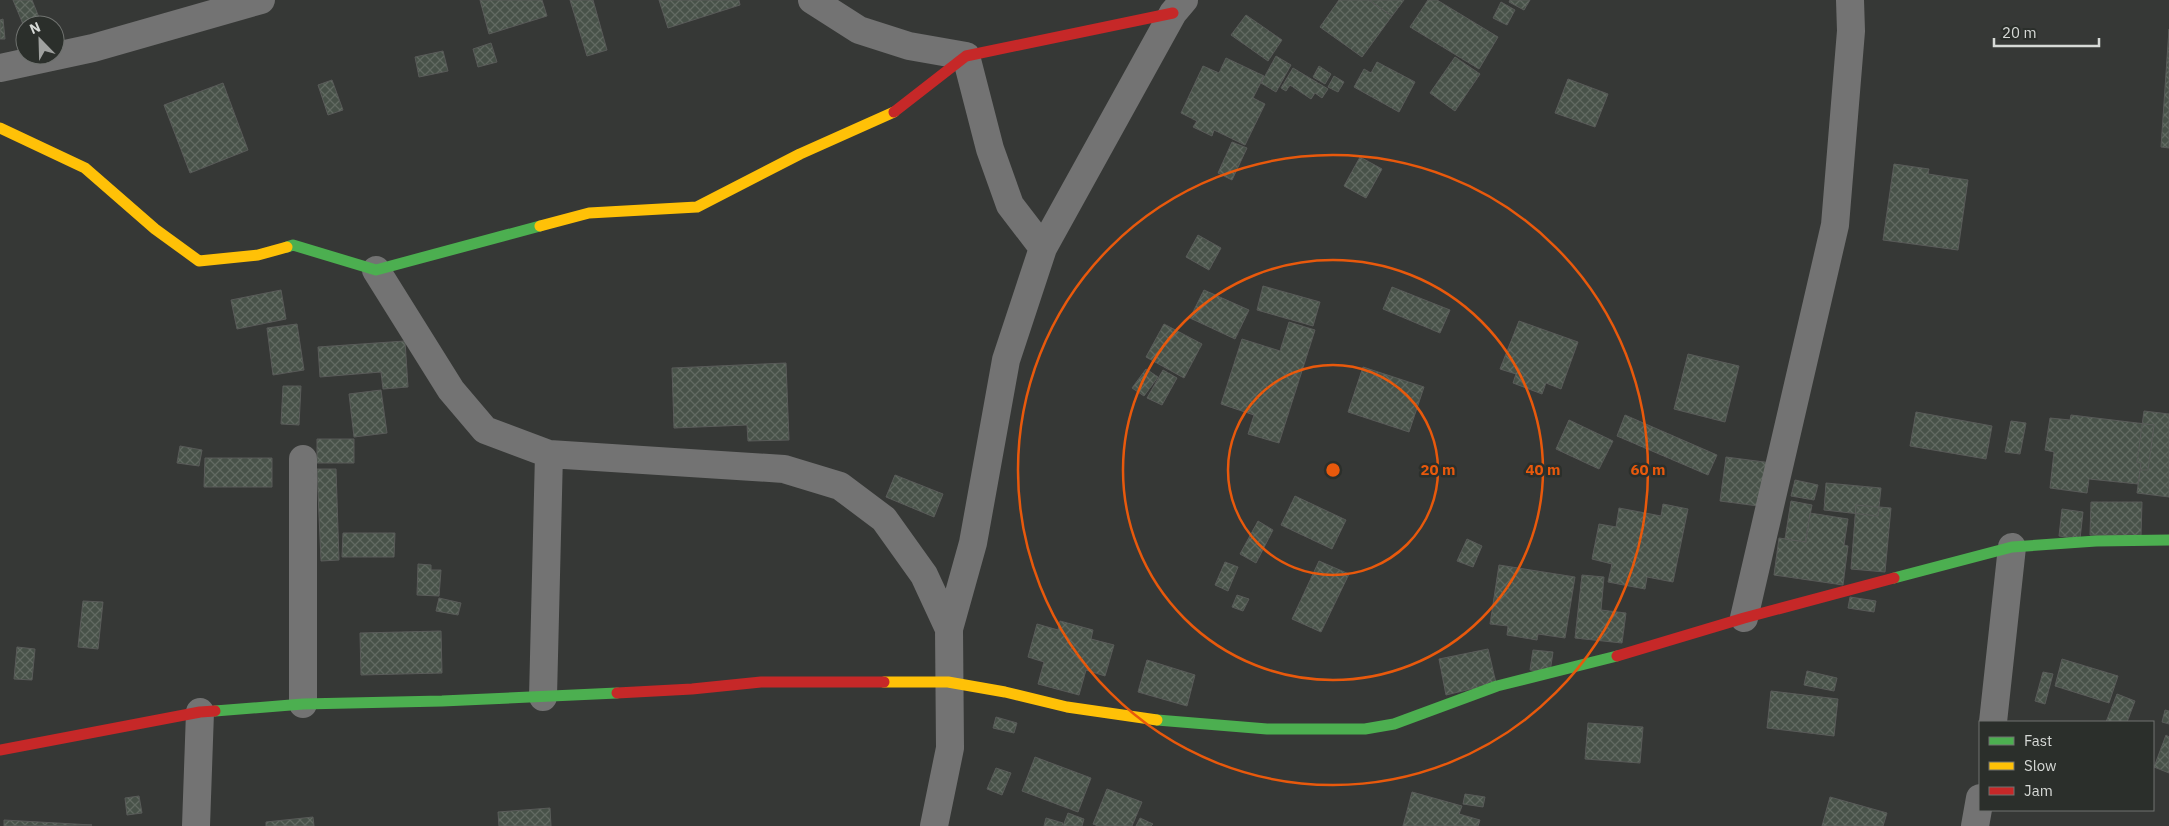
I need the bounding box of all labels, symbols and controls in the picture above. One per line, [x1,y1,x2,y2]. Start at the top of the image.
north arrow [15,15,65,65]
scale bar [1994,15,2099,47]
text: N [27,18,43,38]
text: 20 m [2002,23,2037,42]
text: 20 m [1421,460,1455,479]
text: 40 m [1526,460,1560,479]
text: 60 m [1631,460,1665,479]
centre of rings [1324,461,1342,479]
legend [1979,721,2154,811]
text: Fast [2024,731,2052,750]
text: Slow [2024,756,2057,775]
text: Jam [2024,781,2053,800]

